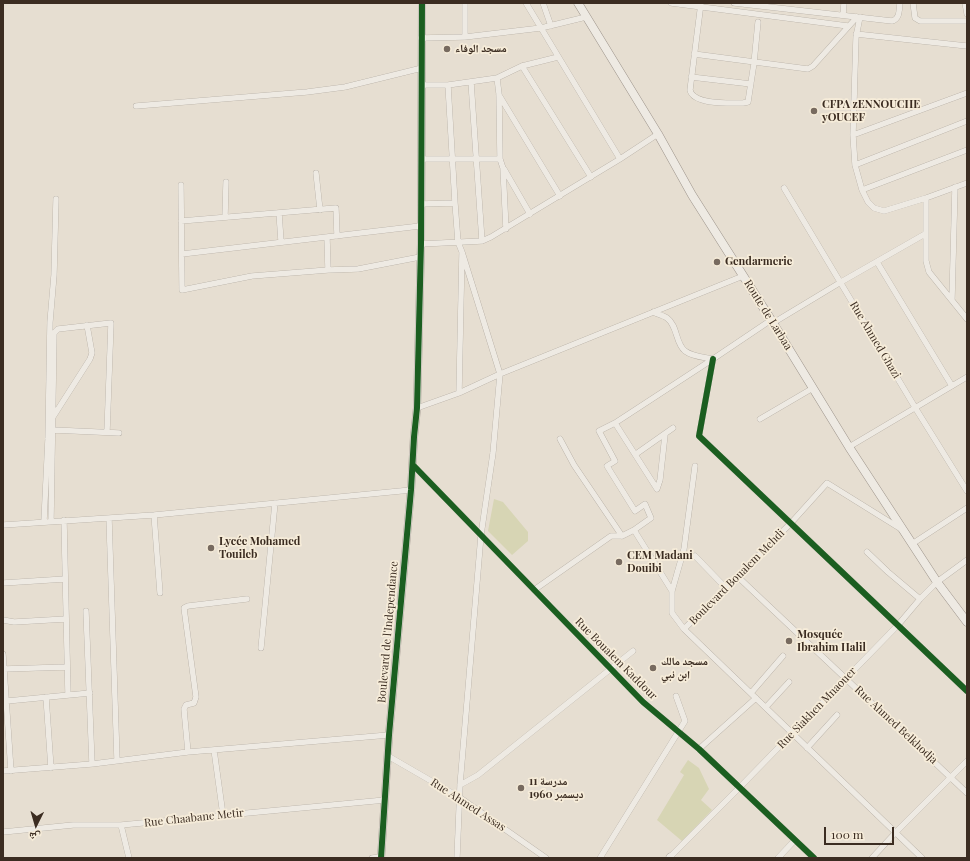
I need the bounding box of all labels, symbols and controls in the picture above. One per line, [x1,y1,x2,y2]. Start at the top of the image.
place label: مسجد الوفاء [455,42,507,56]
marker: مسجد الوفاء [442,44,452,54]
place label: CFPA zENNOUCHE yOUCEF [822,98,920,124]
marker: CFPA zENNOUCHE yOUCEF [809,106,819,116]
place label: Gendarmerie [725,255,792,269]
marker: Gendarmerie [712,257,722,267]
street label: Route de Larbaa [741,277,795,353]
street label: Rue Ahmed Ghazi [847,299,903,381]
street label: Boulevard Boualem Mehdi [687,527,787,627]
place label: Lycée Mohamed Touileb [219,535,300,561]
marker: Lycée Mohamed Touileb [206,543,216,553]
place label: CEM Madani Douibi [627,549,693,575]
marker: CEM Madani Douibi [614,557,624,567]
street label: Boulevard de l'Independance [375,560,401,704]
street label: Rue Boualem Kaddour [572,615,660,703]
place label: Mosquée Ibrahim Halil [797,628,866,654]
marker: Mosquée Ibrahim Halil [784,636,794,646]
place label: مسجد مالك ابن نبي [661,655,708,681]
marker: مسجد مالك ابن نبي [648,663,658,673]
street label: Rue Siakhen Mnaouer [775,665,859,751]
street label: Rue Ahmed Belkhodja [852,683,940,767]
place label: مدرسة 11 ديسمبر 1960 [529,775,583,801]
street label: Rue Ahmed Assas [428,776,508,834]
marker: مدرسة 11 ديسمبر 1960 [516,783,526,793]
north arrow [16,805,56,845]
street label: Rue Chaabane Metir [143,806,245,830]
scale bar [826,819,896,845]
text: 100 m [831,826,863,842]
text: ش [28,829,41,845]

